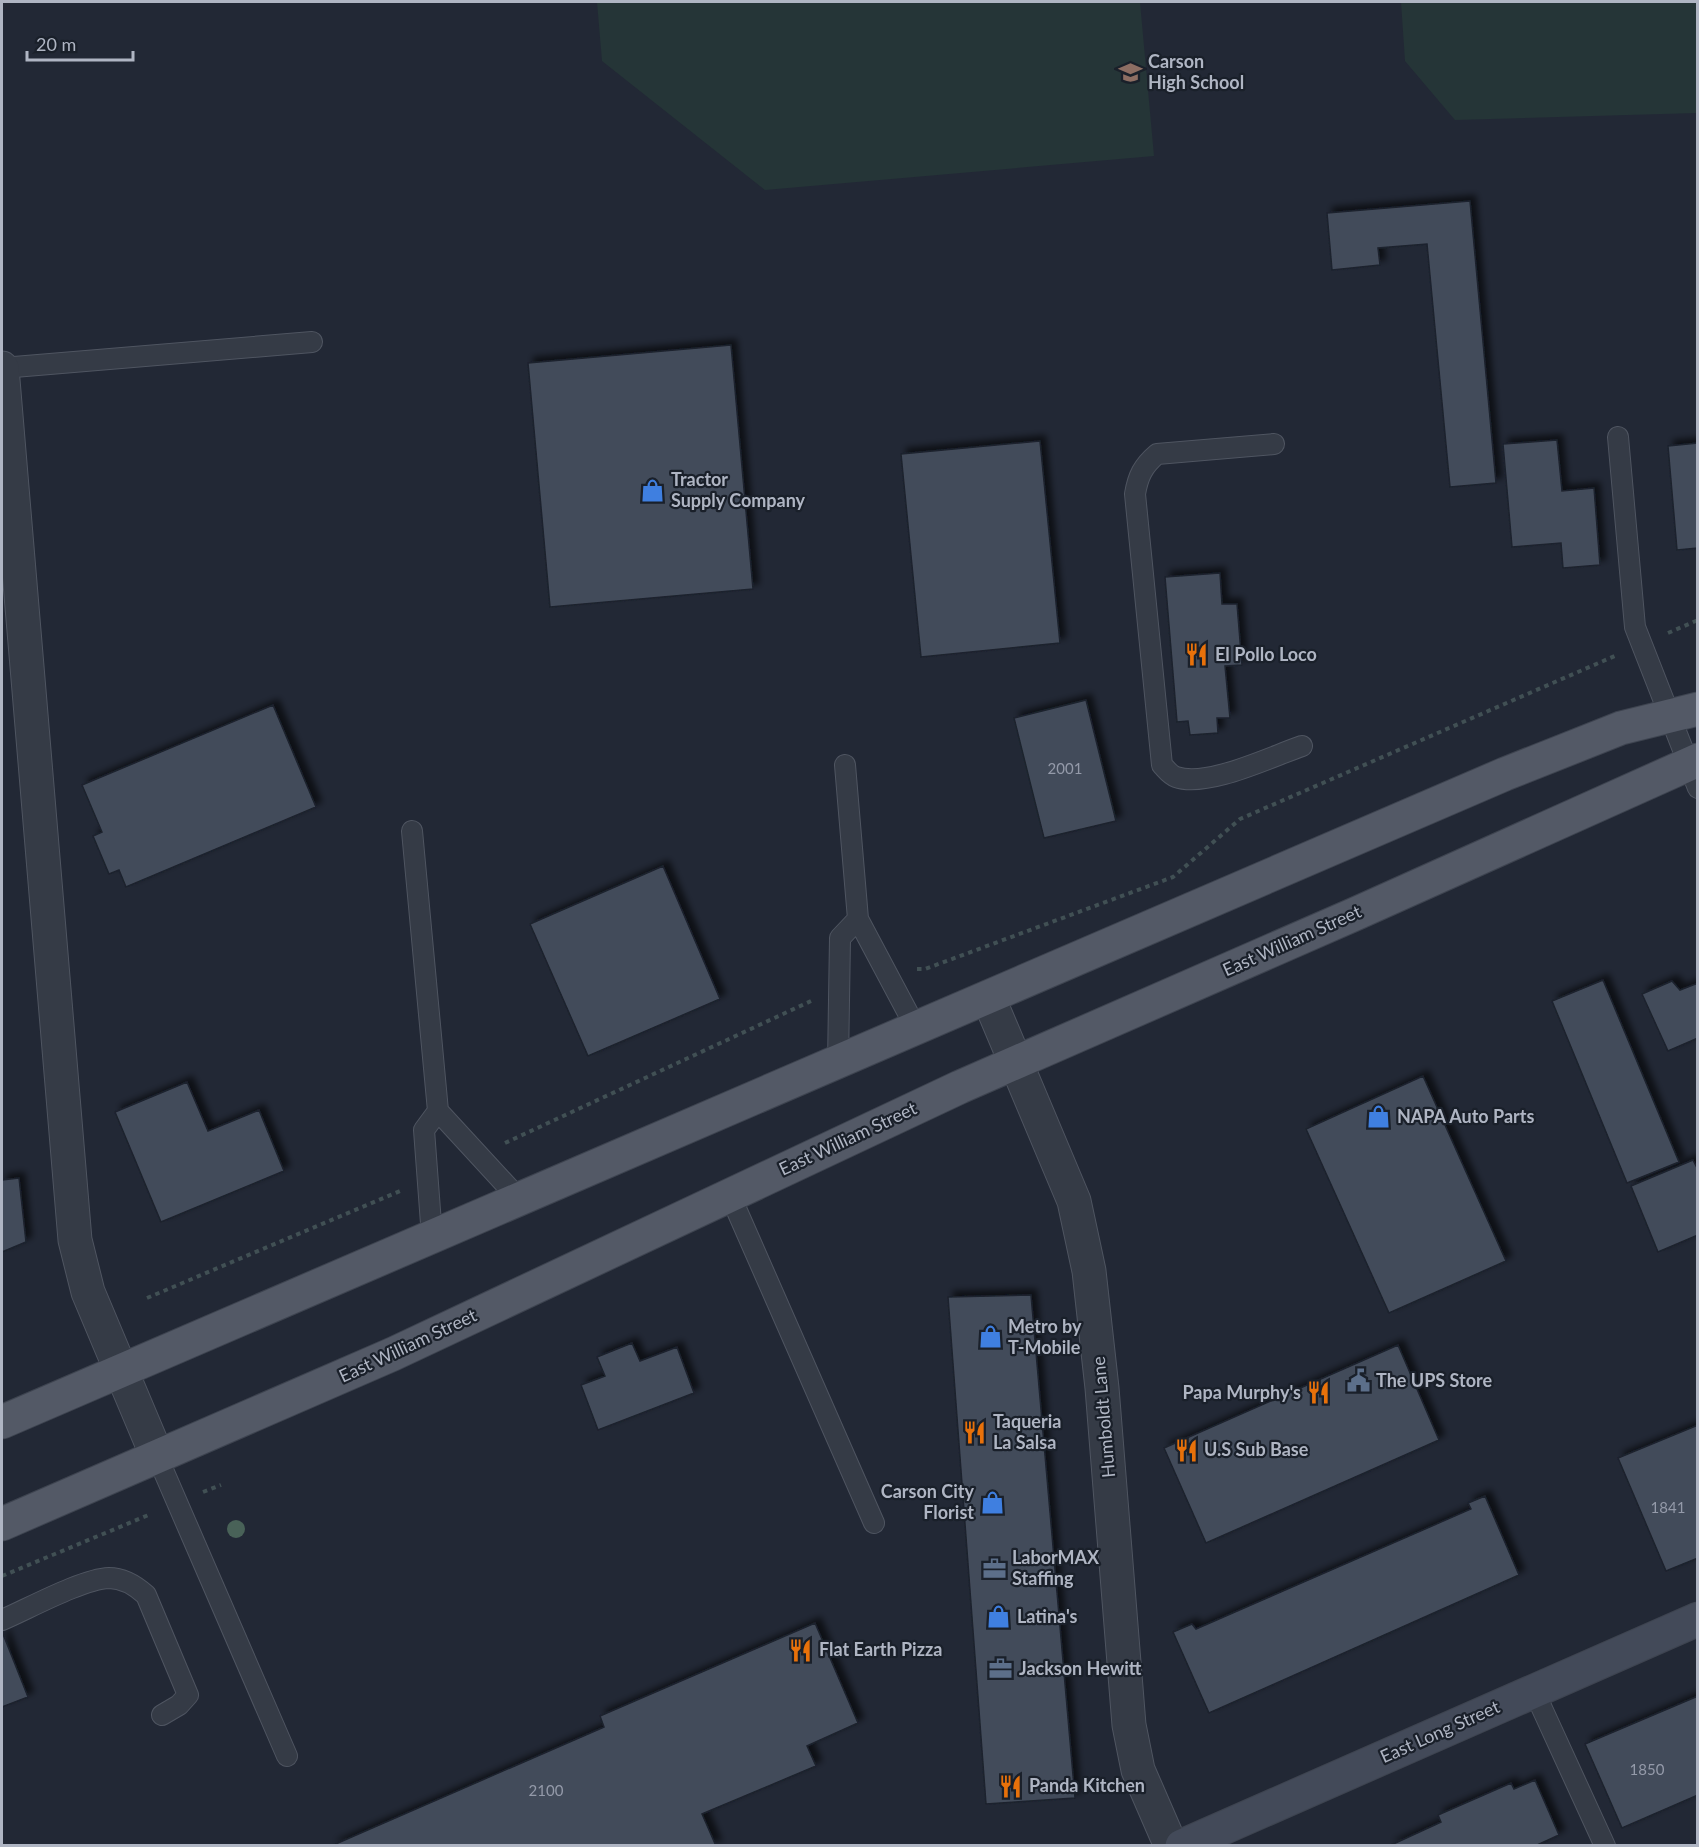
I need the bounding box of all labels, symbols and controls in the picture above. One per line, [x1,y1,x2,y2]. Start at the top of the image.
scale bar [27,24,134,62]
text: 20 m [36,33,76,55]
place label: Carson High School [1148,50,1244,93]
school or university icon: Carson High School [1117,59,1143,85]
place label: Tractor Supply Company [671,468,806,511]
shop icon: Tractor Supply Company [640,477,666,503]
restaurant icon: El Pollo Loco [1184,642,1210,668]
place label: El Pollo Loco [1215,643,1317,665]
house number: 2001 [1048,759,1082,777]
street label: East William Street [1219,899,1365,981]
street label: East William Street [775,1096,920,1180]
shop icon: NAPA Auto Parts [1366,1104,1392,1130]
place label: NAPA Auto Parts [1397,1105,1534,1127]
street label: East William Street [335,1303,480,1387]
place label: Metro by T-Mobile [1008,1315,1082,1358]
shop icon: Metro by T-Mobile [977,1324,1003,1350]
street label: Humboldt Lane [1087,1355,1119,1479]
public building icon: The UPS Store [1345,1368,1371,1394]
place label: The UPS Store [1376,1369,1492,1391]
restaurant icon: Papa Murphy's [1306,1380,1332,1406]
place label: Papa Murphy's [1182,1381,1301,1403]
place label: Taqueria La Salsa [993,1410,1061,1453]
restaurant icon: Taqueria La Salsa [962,1419,988,1445]
restaurant icon: U.S Sub Base [1173,1437,1199,1463]
place label: U.S Sub Base [1204,1438,1309,1460]
place label: Carson City Florist [881,1480,974,1523]
shop icon: Carson City Florist [979,1489,1005,1515]
house number: 1841 [1651,1498,1685,1516]
place label: LaborMAX Staffing [1012,1546,1100,1589]
office icon: LaborMAX Staffing [981,1555,1007,1581]
shop icon: Latina's [986,1604,1012,1630]
place label: Latina's [1017,1605,1078,1627]
restaurant icon: Flat Earth Pizza [788,1637,814,1663]
place label: Flat Earth Pizza [819,1638,942,1660]
office icon: Jackson Hewitt [988,1656,1014,1682]
place label: Jackson Hewitt [1019,1657,1142,1679]
street label: East Long Street [1377,1695,1503,1767]
house number: 1850 [1630,1760,1665,1778]
restaurant icon: Panda Kitchen [998,1773,1024,1799]
place label: Panda Kitchen [1029,1774,1145,1796]
house number: 2100 [529,1781,564,1799]

